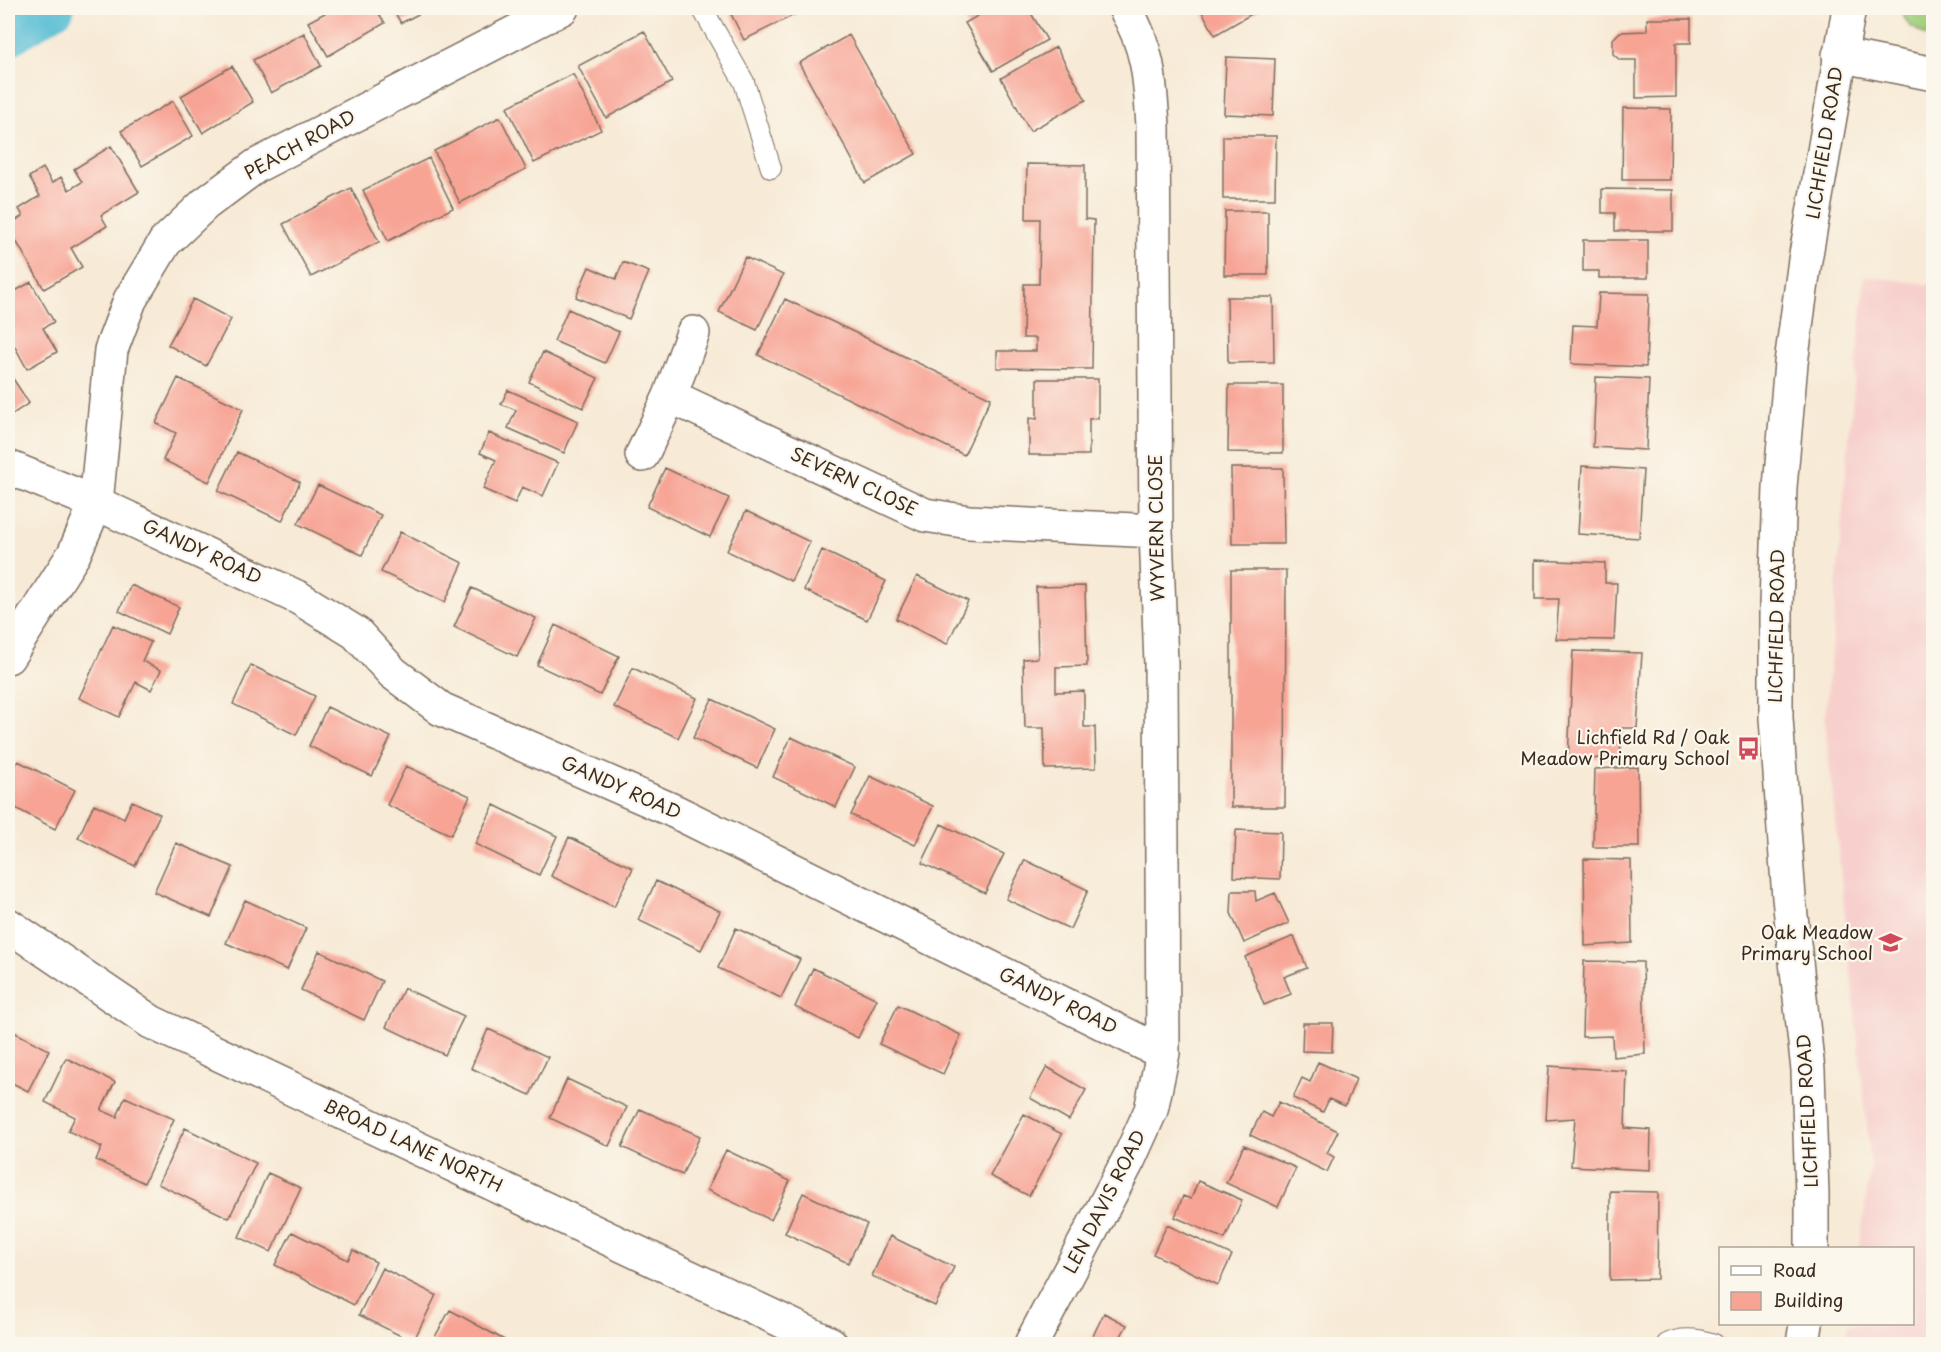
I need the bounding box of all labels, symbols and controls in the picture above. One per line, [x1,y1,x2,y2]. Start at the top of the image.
street label: LICHFIELD ROAD [1798,65,1849,221]
street label: PEACH ROAD [239,102,360,185]
street label: SEVERN CLOSE [786,439,923,522]
street label: WYVERN CLOSE [1141,454,1170,602]
street label: GANDY ROAD [139,511,267,590]
street label: LICHFIELD ROAD [1761,549,1790,703]
place label: Lichfield Rd / Oak Meadow Primary School [1520,723,1730,771]
bus stop icon: Lichfield Rd / Oak Meadow Primary School [1735,735,1761,761]
street label: GANDY ROAD [557,748,686,825]
place label: Oak Meadow Primary School [1741,918,1873,966]
school or university icon: Oak Meadow Primary School [1878,930,1904,956]
street label: GANDY ROAD [995,959,1122,1040]
street label: LICHFIELD ROAD [1789,1033,1824,1189]
street label: BROAD LANE NORTH [320,1091,508,1198]
street label: LEN DAVIS ROAD [1056,1125,1151,1278]
legend [1719,1247,1914,1325]
text: Road [1773,1256,1817,1283]
text: Building [1773,1286,1843,1313]

